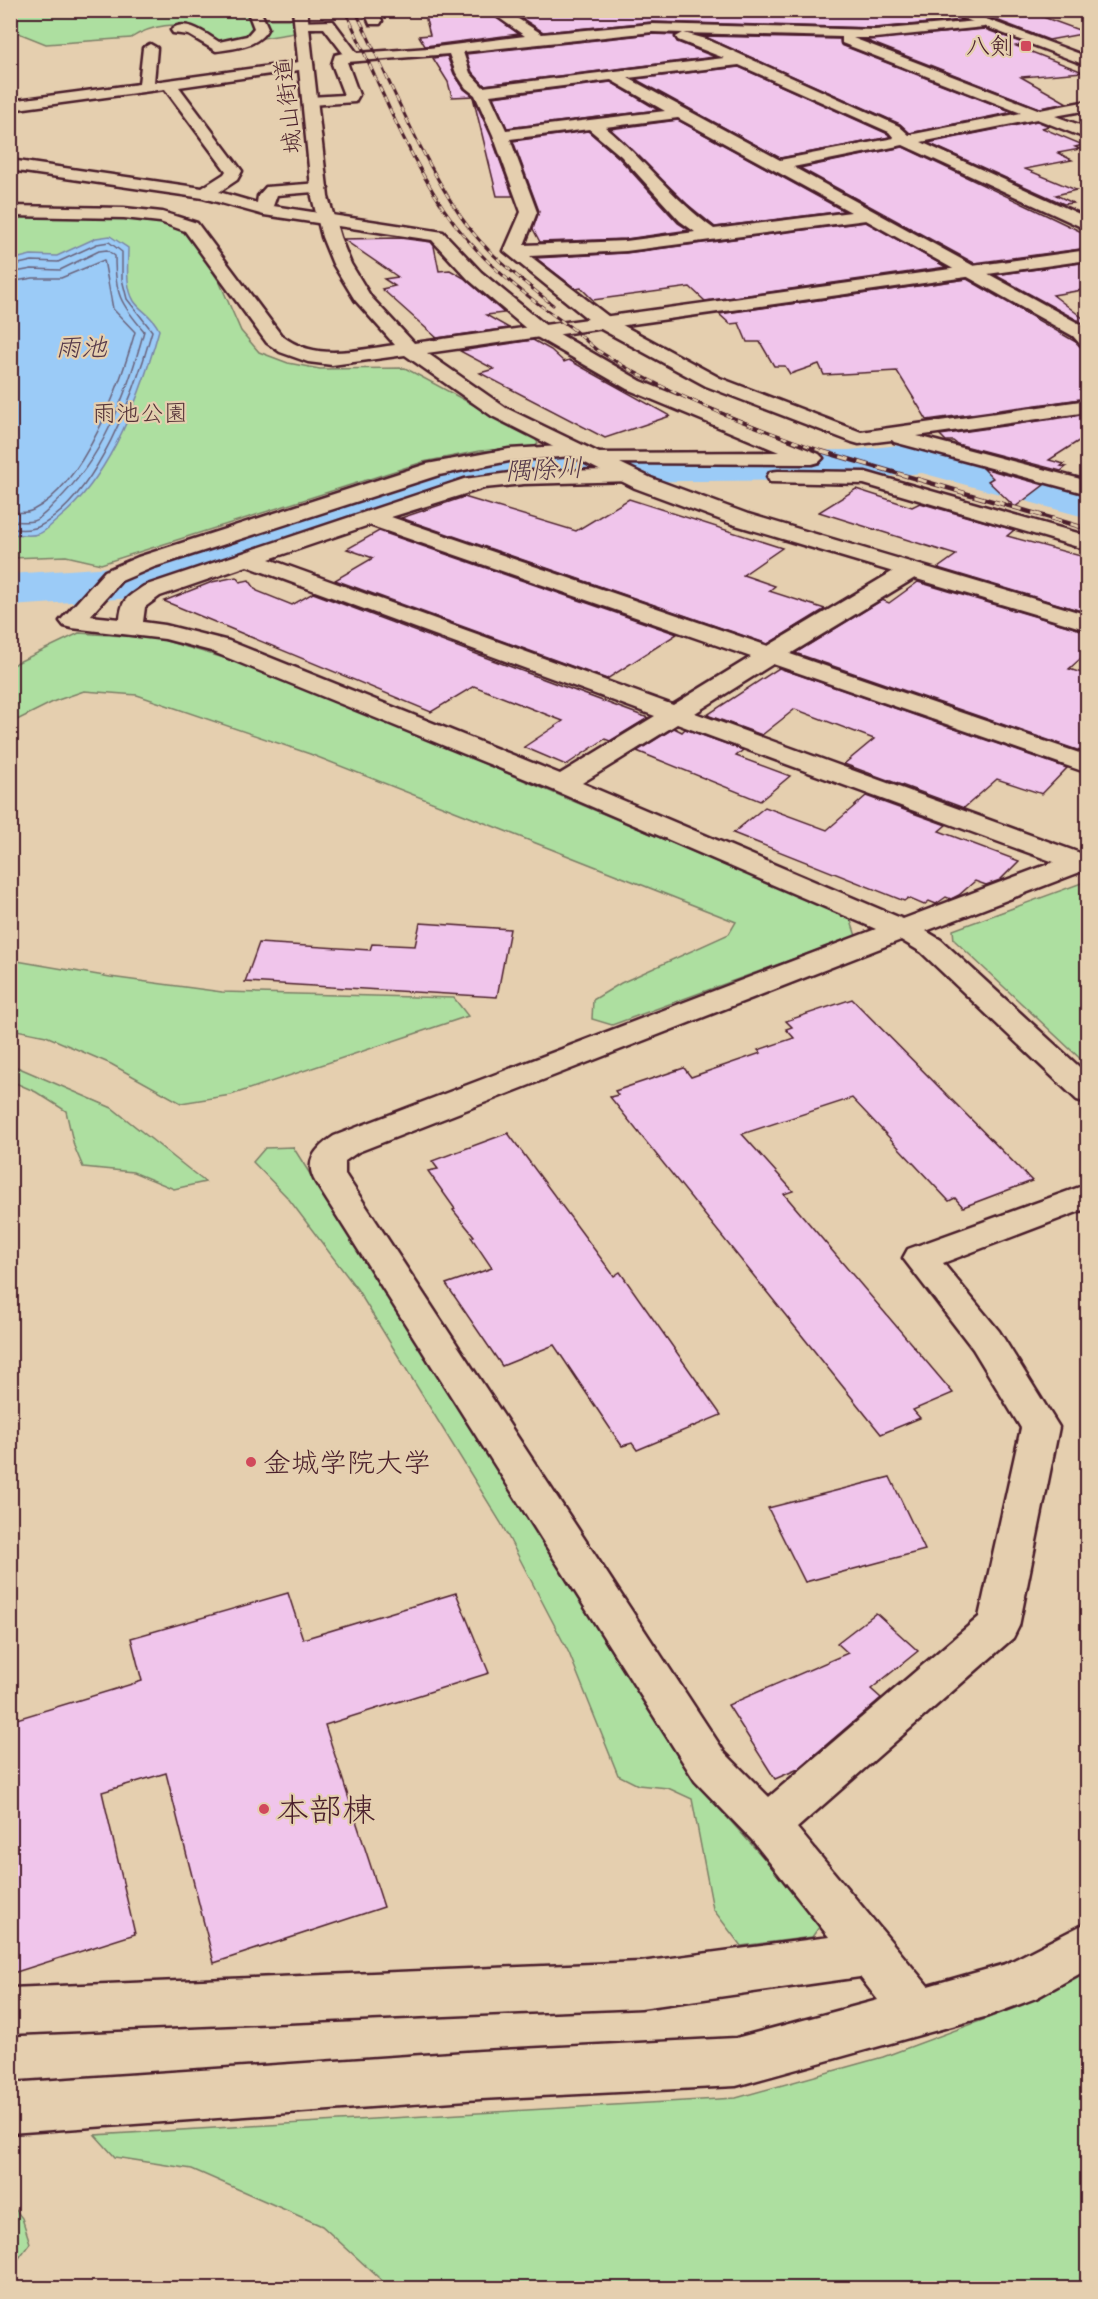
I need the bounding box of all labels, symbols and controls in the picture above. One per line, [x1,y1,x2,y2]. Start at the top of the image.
place label: 八剣 [966,31,1014,61]
marker: 八剣 [1019,39,1033,53]
street label: 城山街道 [268,57,308,155]
water label: 雨池 [55,331,108,364]
park label: 雨池公園 [92,398,188,428]
water label: 隅除川 [504,451,584,488]
place label: 金城学院大学 [263,1445,431,1480]
marker: 金城学院大学 [244,1455,258,1469]
place label: 本部棟 [276,1789,375,1831]
marker: 本部棟 [257,1802,271,1816]

